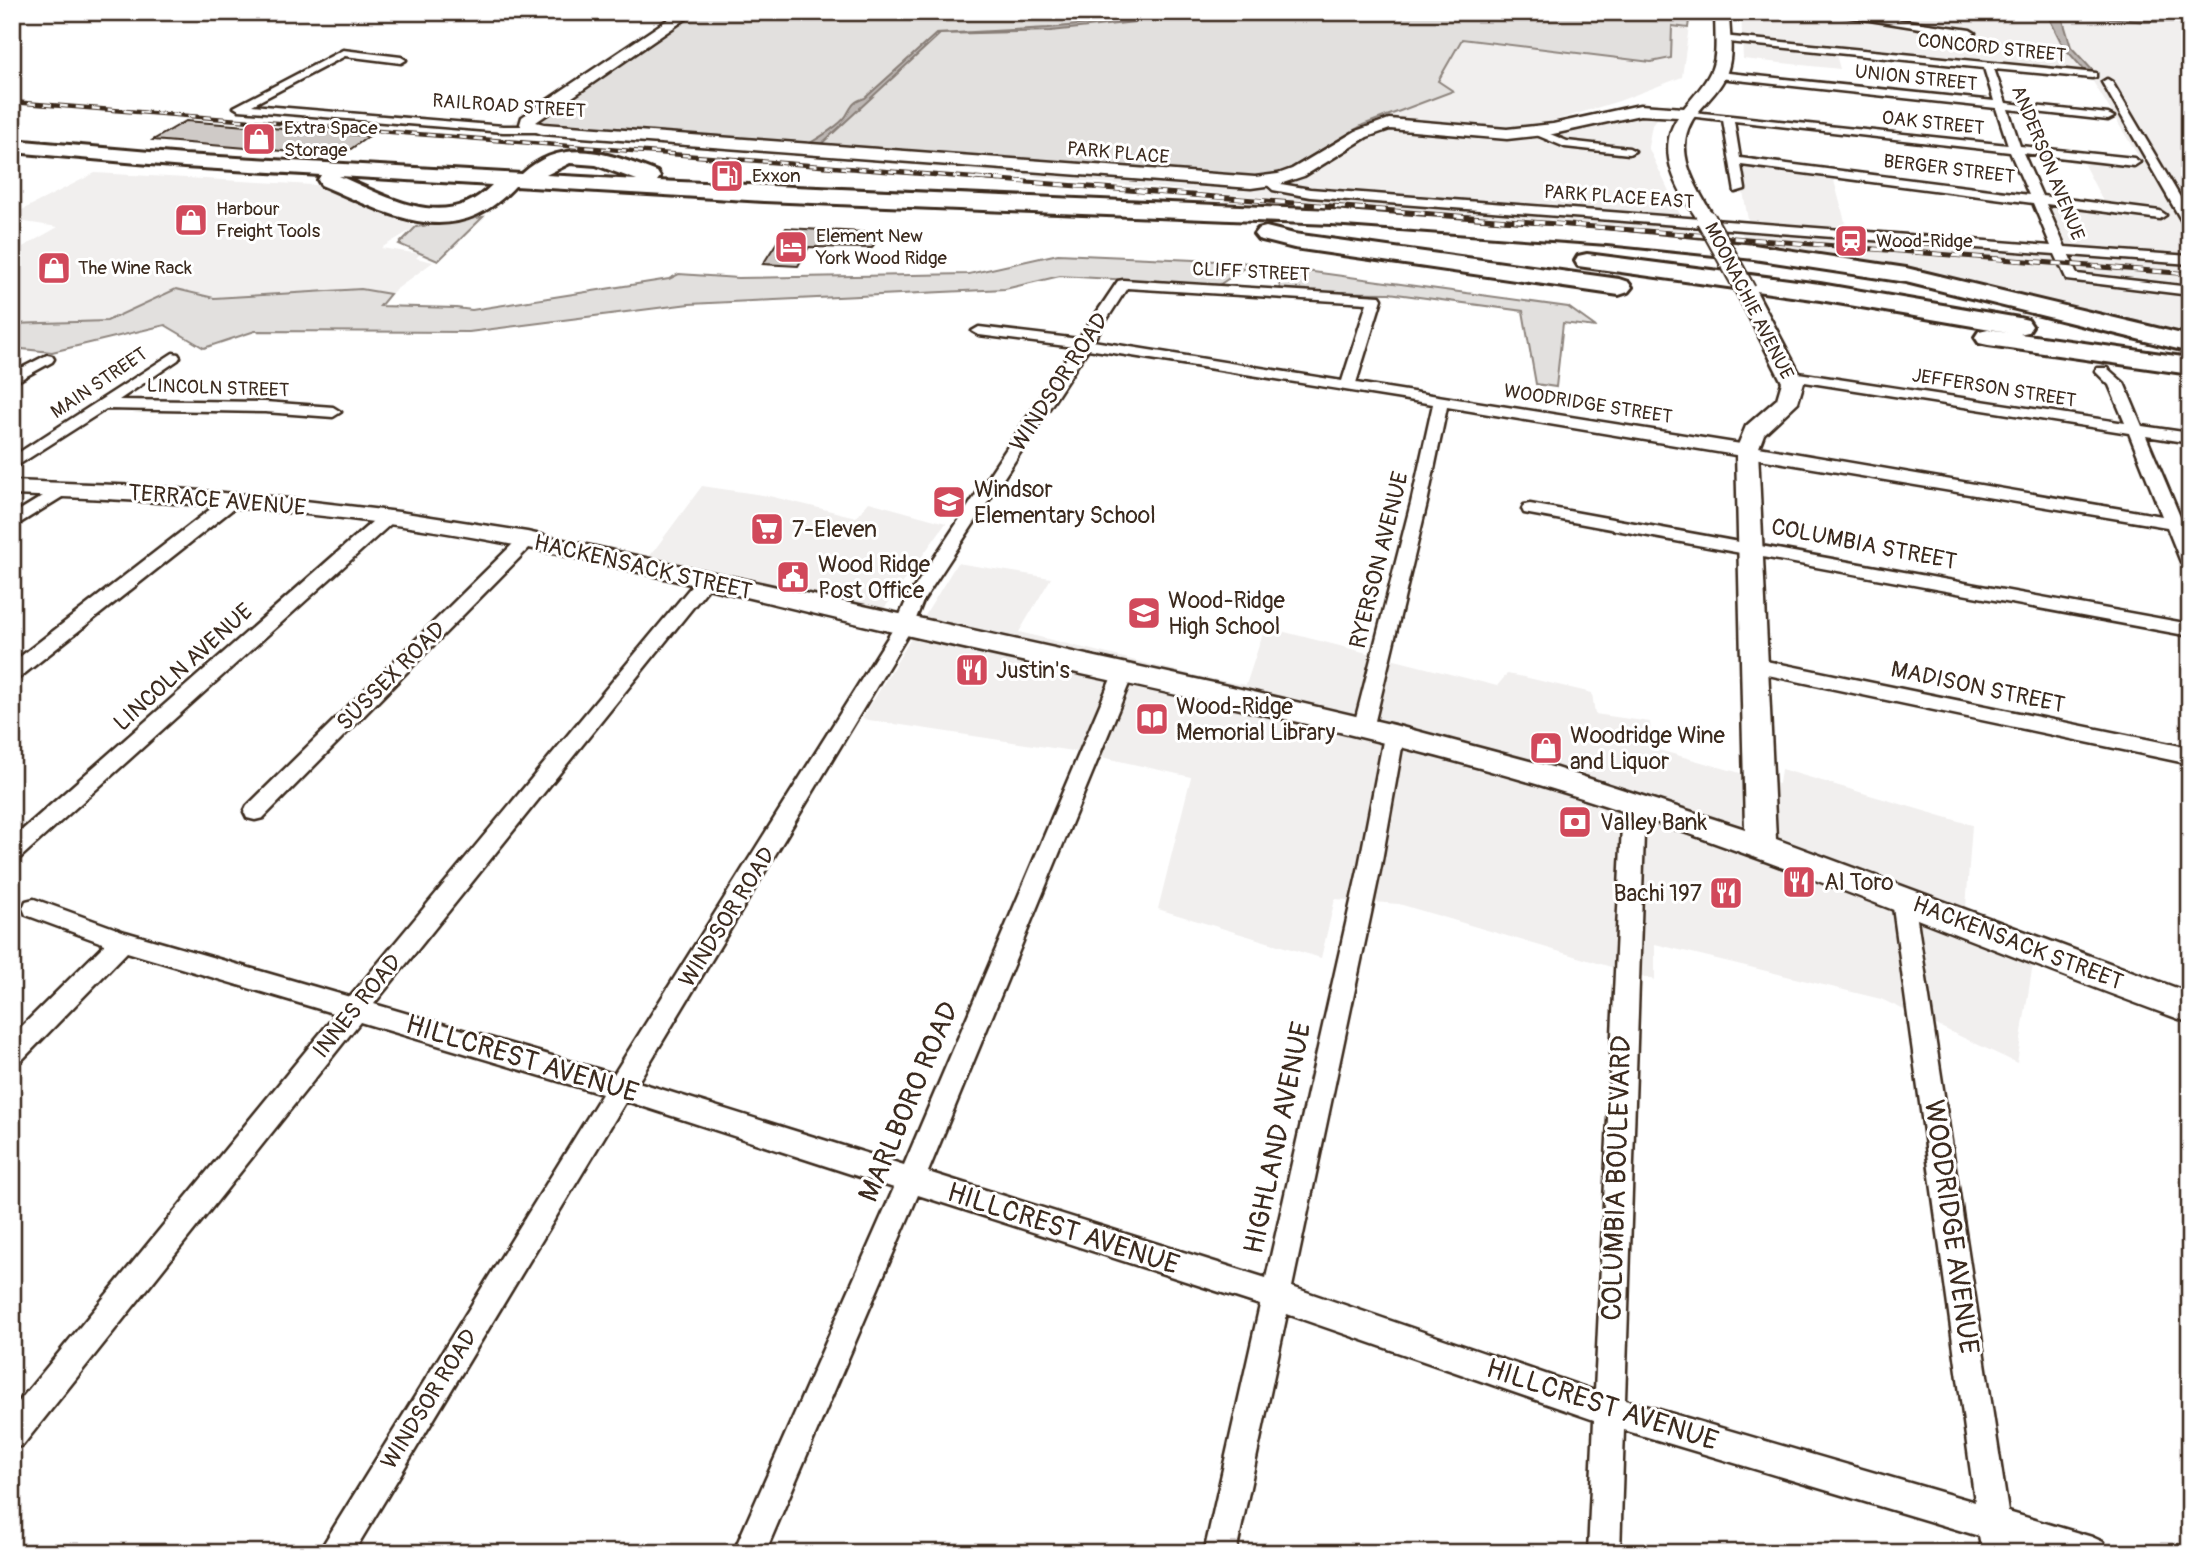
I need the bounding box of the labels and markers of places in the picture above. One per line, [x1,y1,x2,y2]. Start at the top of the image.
place label: Extra Space Storage [284,116,378,162]
shop icon: Extra Space Storage [240,120,278,158]
fuel station icon: Exxon [708,157,746,195]
place label: Exxon [752,164,801,188]
place label: Harbour Freight Tools [216,197,321,243]
shop icon: Harbour Freight Tools [172,201,210,239]
station icon: Wood-Ridge [1832,222,1870,260]
place label: Element New York Wood Ridge [815,224,948,270]
hotel icon: Element New York Wood Ridge [772,228,810,266]
place label: Wood-Ridge [1876,229,1973,253]
shop icon: The Wine Rack [35,249,73,287]
place label: The Wine Rack [78,256,192,280]
place label: Windsor Elementary School [974,475,1156,530]
school or university icon: Windsor Elementary School [930,483,968,521]
supermarket icon: 7-Eleven [748,510,786,548]
place label: 7-Eleven [792,515,877,544]
place label: Wood Ridge Post Office [818,550,931,605]
public building icon: Wood Ridge Post Office [774,558,812,596]
place label: Wood-Ridge High School [1168,586,1286,641]
school or university icon: Wood-Ridge High School [1125,594,1163,632]
restaurant icon: Justin's [953,651,991,689]
place label: Justin's [996,656,1070,685]
place label: Wood-Ridge Memorial Library [1176,692,1335,747]
library icon: Wood-Ridge Memorial Library [1133,700,1171,738]
place label: Woodridge Wine and Liquor [1570,721,1725,776]
shop icon: Woodridge Wine and Liquor [1527,729,1565,767]
bank icon: Valley Bank [1556,803,1594,841]
place label: Valley Bank [1600,808,1708,837]
restaurant icon: Al Toro [1780,863,1818,901]
place label: Al Toro [1824,868,1894,897]
restaurant icon: Bachi 197 [1707,874,1745,912]
place label: Bachi 197 [1613,879,1702,908]

